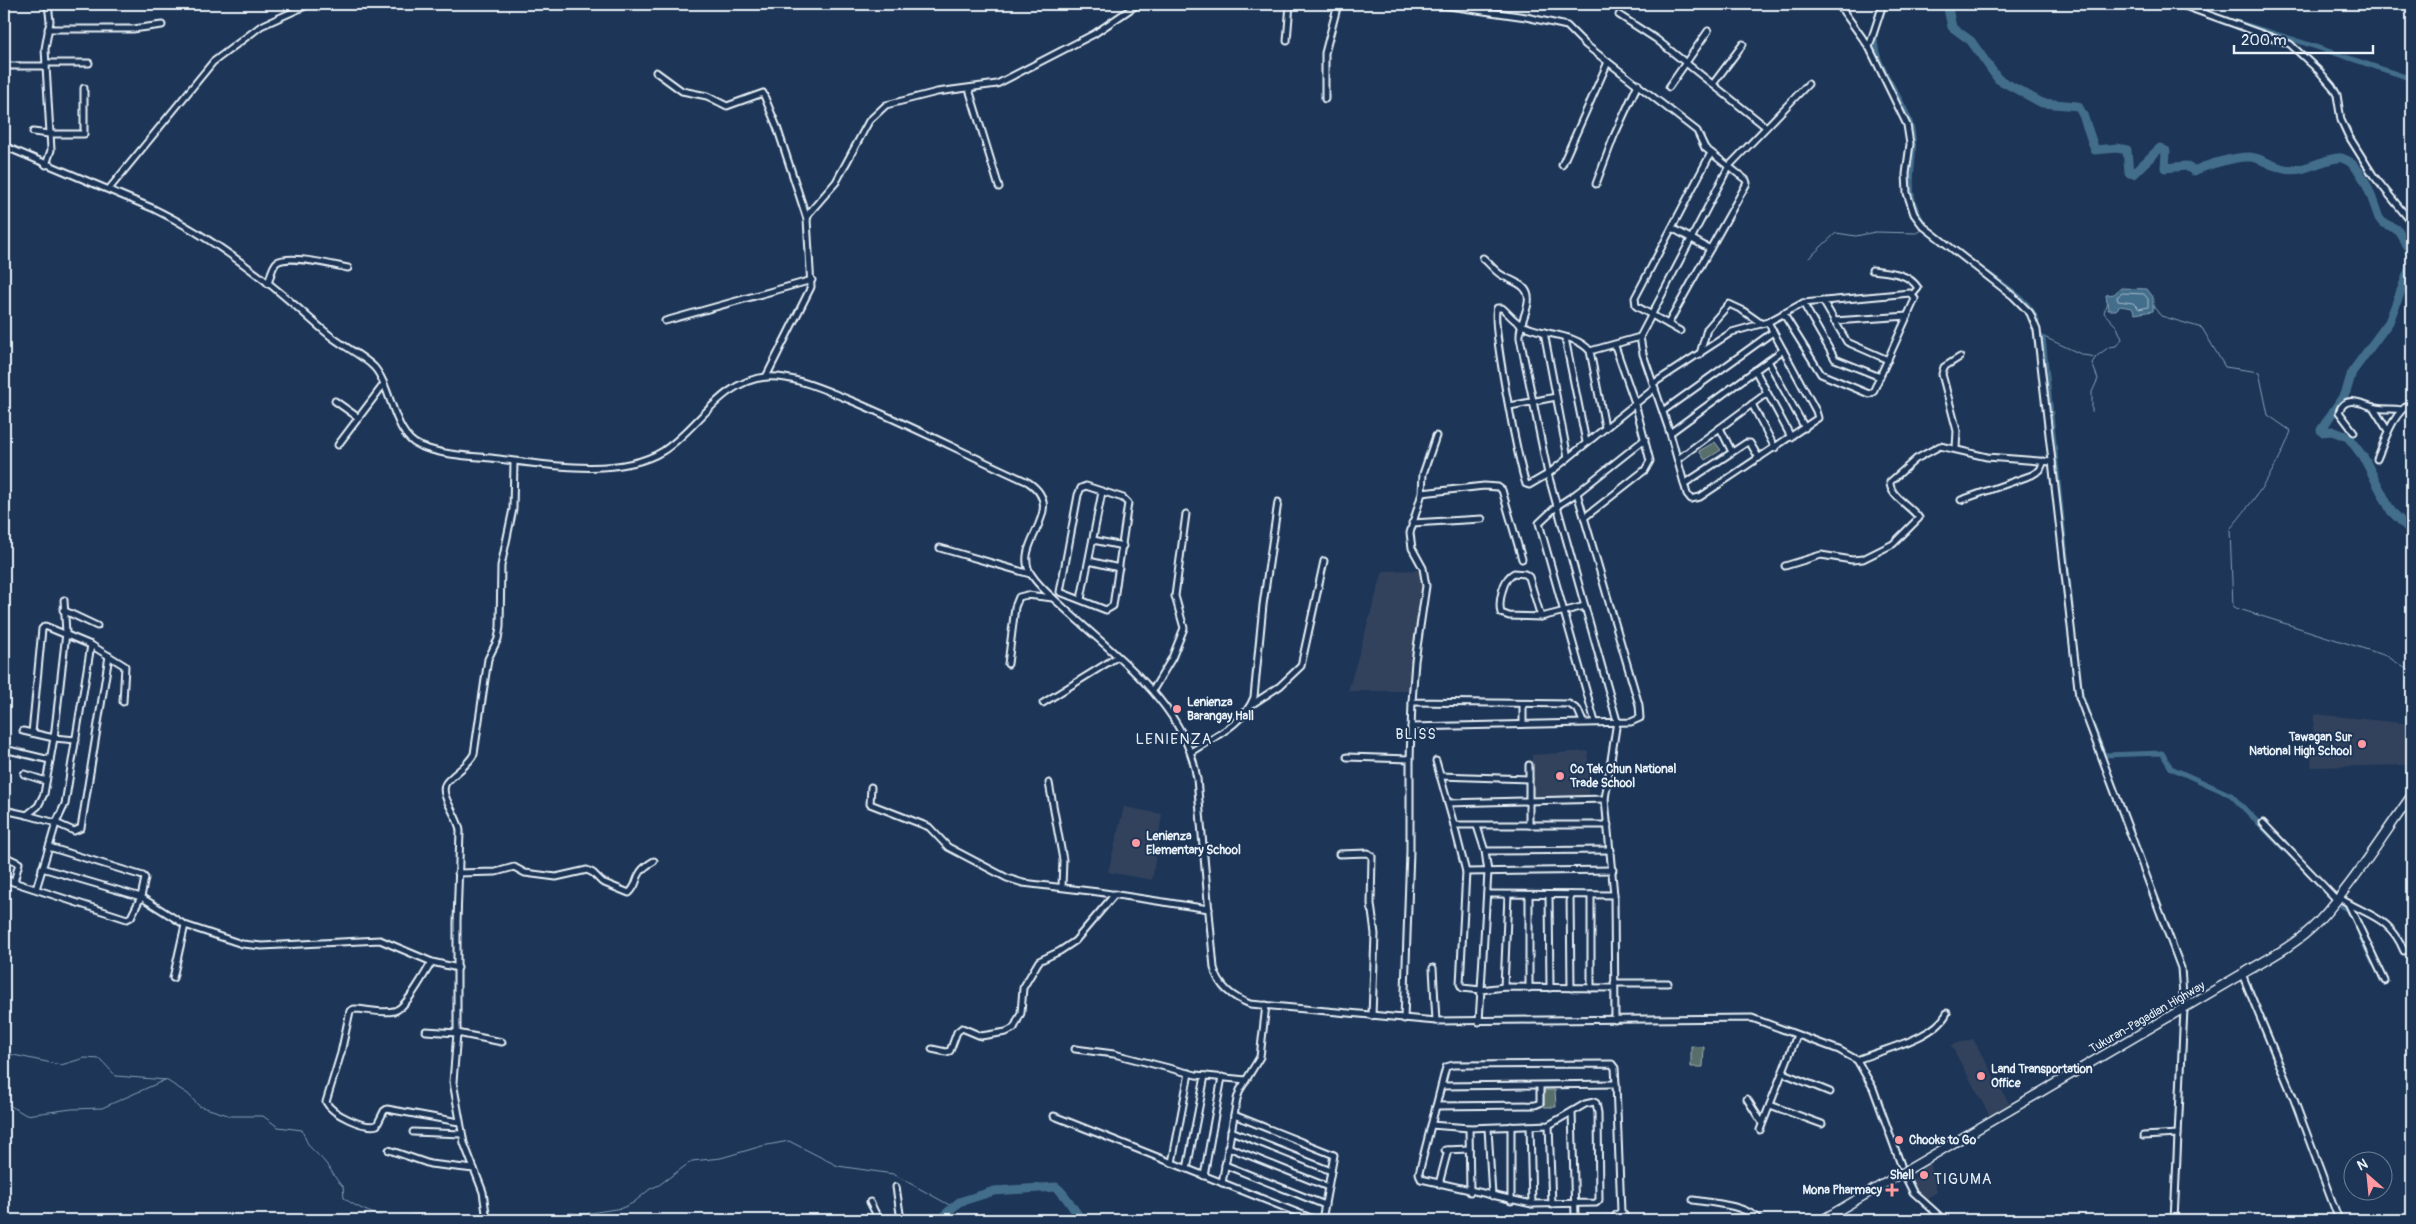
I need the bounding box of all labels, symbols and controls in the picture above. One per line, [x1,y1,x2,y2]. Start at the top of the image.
scale bar [2234,22,2372,54]
text: 200 m [2241,31,2286,50]
place label: Lenienza Barangay Hall [1187,695,1254,724]
marker: Lenienza Barangay Hall [1171,703,1183,715]
district label: BLISS [1395,726,1437,743]
district label: LENIENZA [1135,730,1213,749]
place label: Tawagan Sur National High School [2249,730,2353,759]
marker: Tawagan Sur National High School [2356,738,2368,750]
place label: Co Tek Chun National Trade School [1569,762,1676,791]
marker: Co Tek Chun National Trade School [1554,770,1566,782]
place label: Lenienza Elementary School [1146,829,1241,858]
marker: Lenienza Elementary School [1130,837,1142,849]
street label: Tukuran-Pagadian Highway [2087,978,2208,1057]
place label: Land Transportation Office [1991,1062,2093,1091]
marker: Land Transportation Office [1975,1070,1987,1082]
place label: Chooks to Go [1909,1133,1977,1148]
marker: Chooks to Go [1893,1134,1905,1146]
north arrow [2344,1152,2394,1202]
text: N [2354,1155,2370,1175]
place label: Shell [1890,1168,1914,1183]
marker: Shell [1918,1169,1930,1181]
district label: TIGUMA [1934,1170,1992,1189]
place label: Mona Pharmacy [1802,1183,1883,1198]
marker: Mona Pharmacy [1886,1184,1898,1196]

